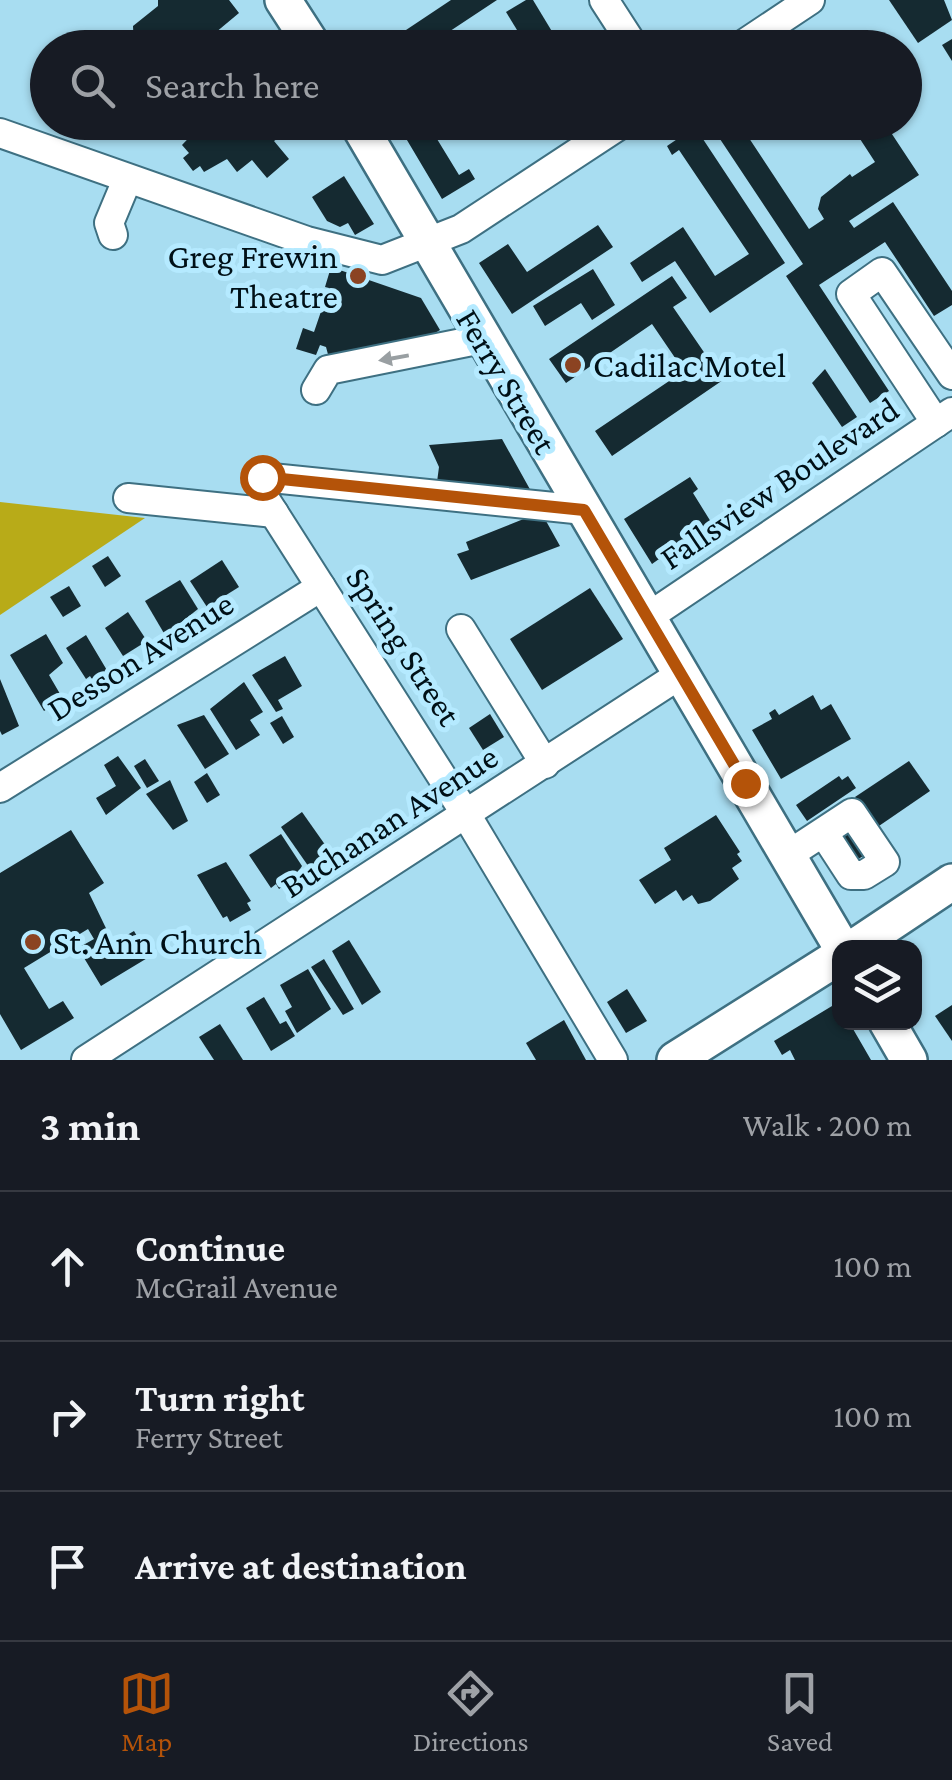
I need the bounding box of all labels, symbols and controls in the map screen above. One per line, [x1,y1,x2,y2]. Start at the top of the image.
search box [30,30,922,140]
icon: search [65,58,120,113]
text: Search here [145,64,319,106]
place label: Greg Frewin Theatre [167,237,338,316]
marker: Greg Frewin Theatre [347,265,369,287]
street label: Ferry Street [448,302,565,461]
place label: Cadilac Motel [593,346,786,385]
one-way arrow [377,351,409,366]
marker: Cadilac Motel [562,354,584,376]
street label: Fallsview Boulevard [653,389,906,578]
route start [240,455,286,501]
street label: Spring Street [338,560,469,733]
street label: Desson Avenue [40,584,240,729]
street label: Buchanan Avenue [274,737,505,906]
route end [723,761,769,807]
place label: St. Ann Church [53,923,263,962]
marker: St. Ann Church [22,931,44,953]
map controls [832,940,922,1030]
button: layers [832,940,922,1030]
text: 3 min [40,1102,140,1149]
text: Walk · 200 m [743,1107,912,1143]
text: Continue [135,1227,285,1269]
icon: ahead [40,1239,95,1294]
text: 100 m [833,1248,912,1284]
text: McGrail Avenue [135,1269,338,1305]
text: Turn right [135,1377,304,1419]
icon: right [40,1389,95,1444]
text: 100 m [833,1398,912,1434]
text: Ferry Street [135,1419,283,1455]
icon: arrive [40,1539,95,1594]
text: Arrive at destination [135,1545,467,1587]
tab: Map [119,1666,174,1757]
tab: Directions [413,1666,529,1757]
tab: Saved [767,1666,833,1757]

